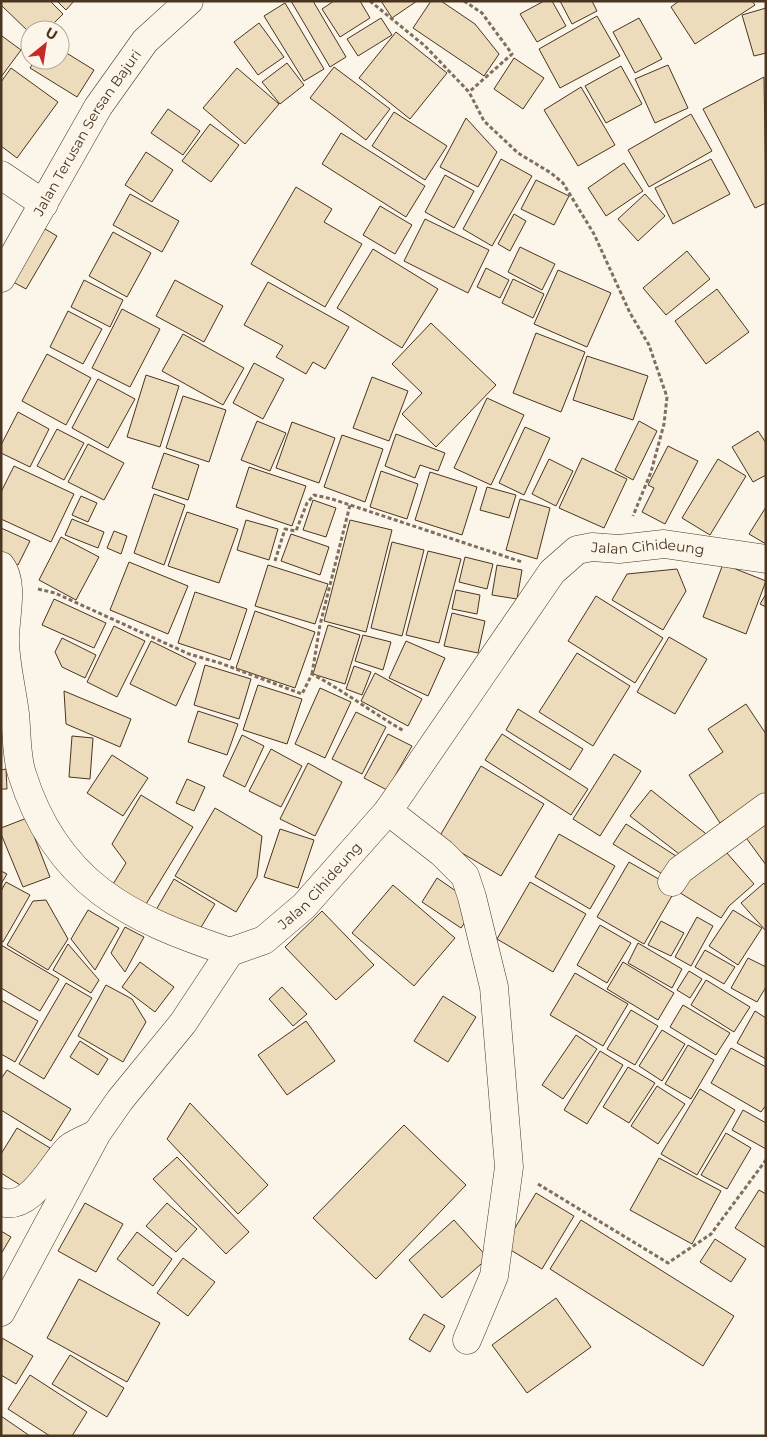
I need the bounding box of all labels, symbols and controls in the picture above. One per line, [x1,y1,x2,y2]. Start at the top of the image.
north arrow [20,20,70,70]
text: U [42,23,61,44]
street label: Jalan Terusan Sersan Bajuri [29,46,145,220]
street label: Jalan Cihideung [590,535,706,559]
street label: Jalan Cihideung [273,838,365,934]

